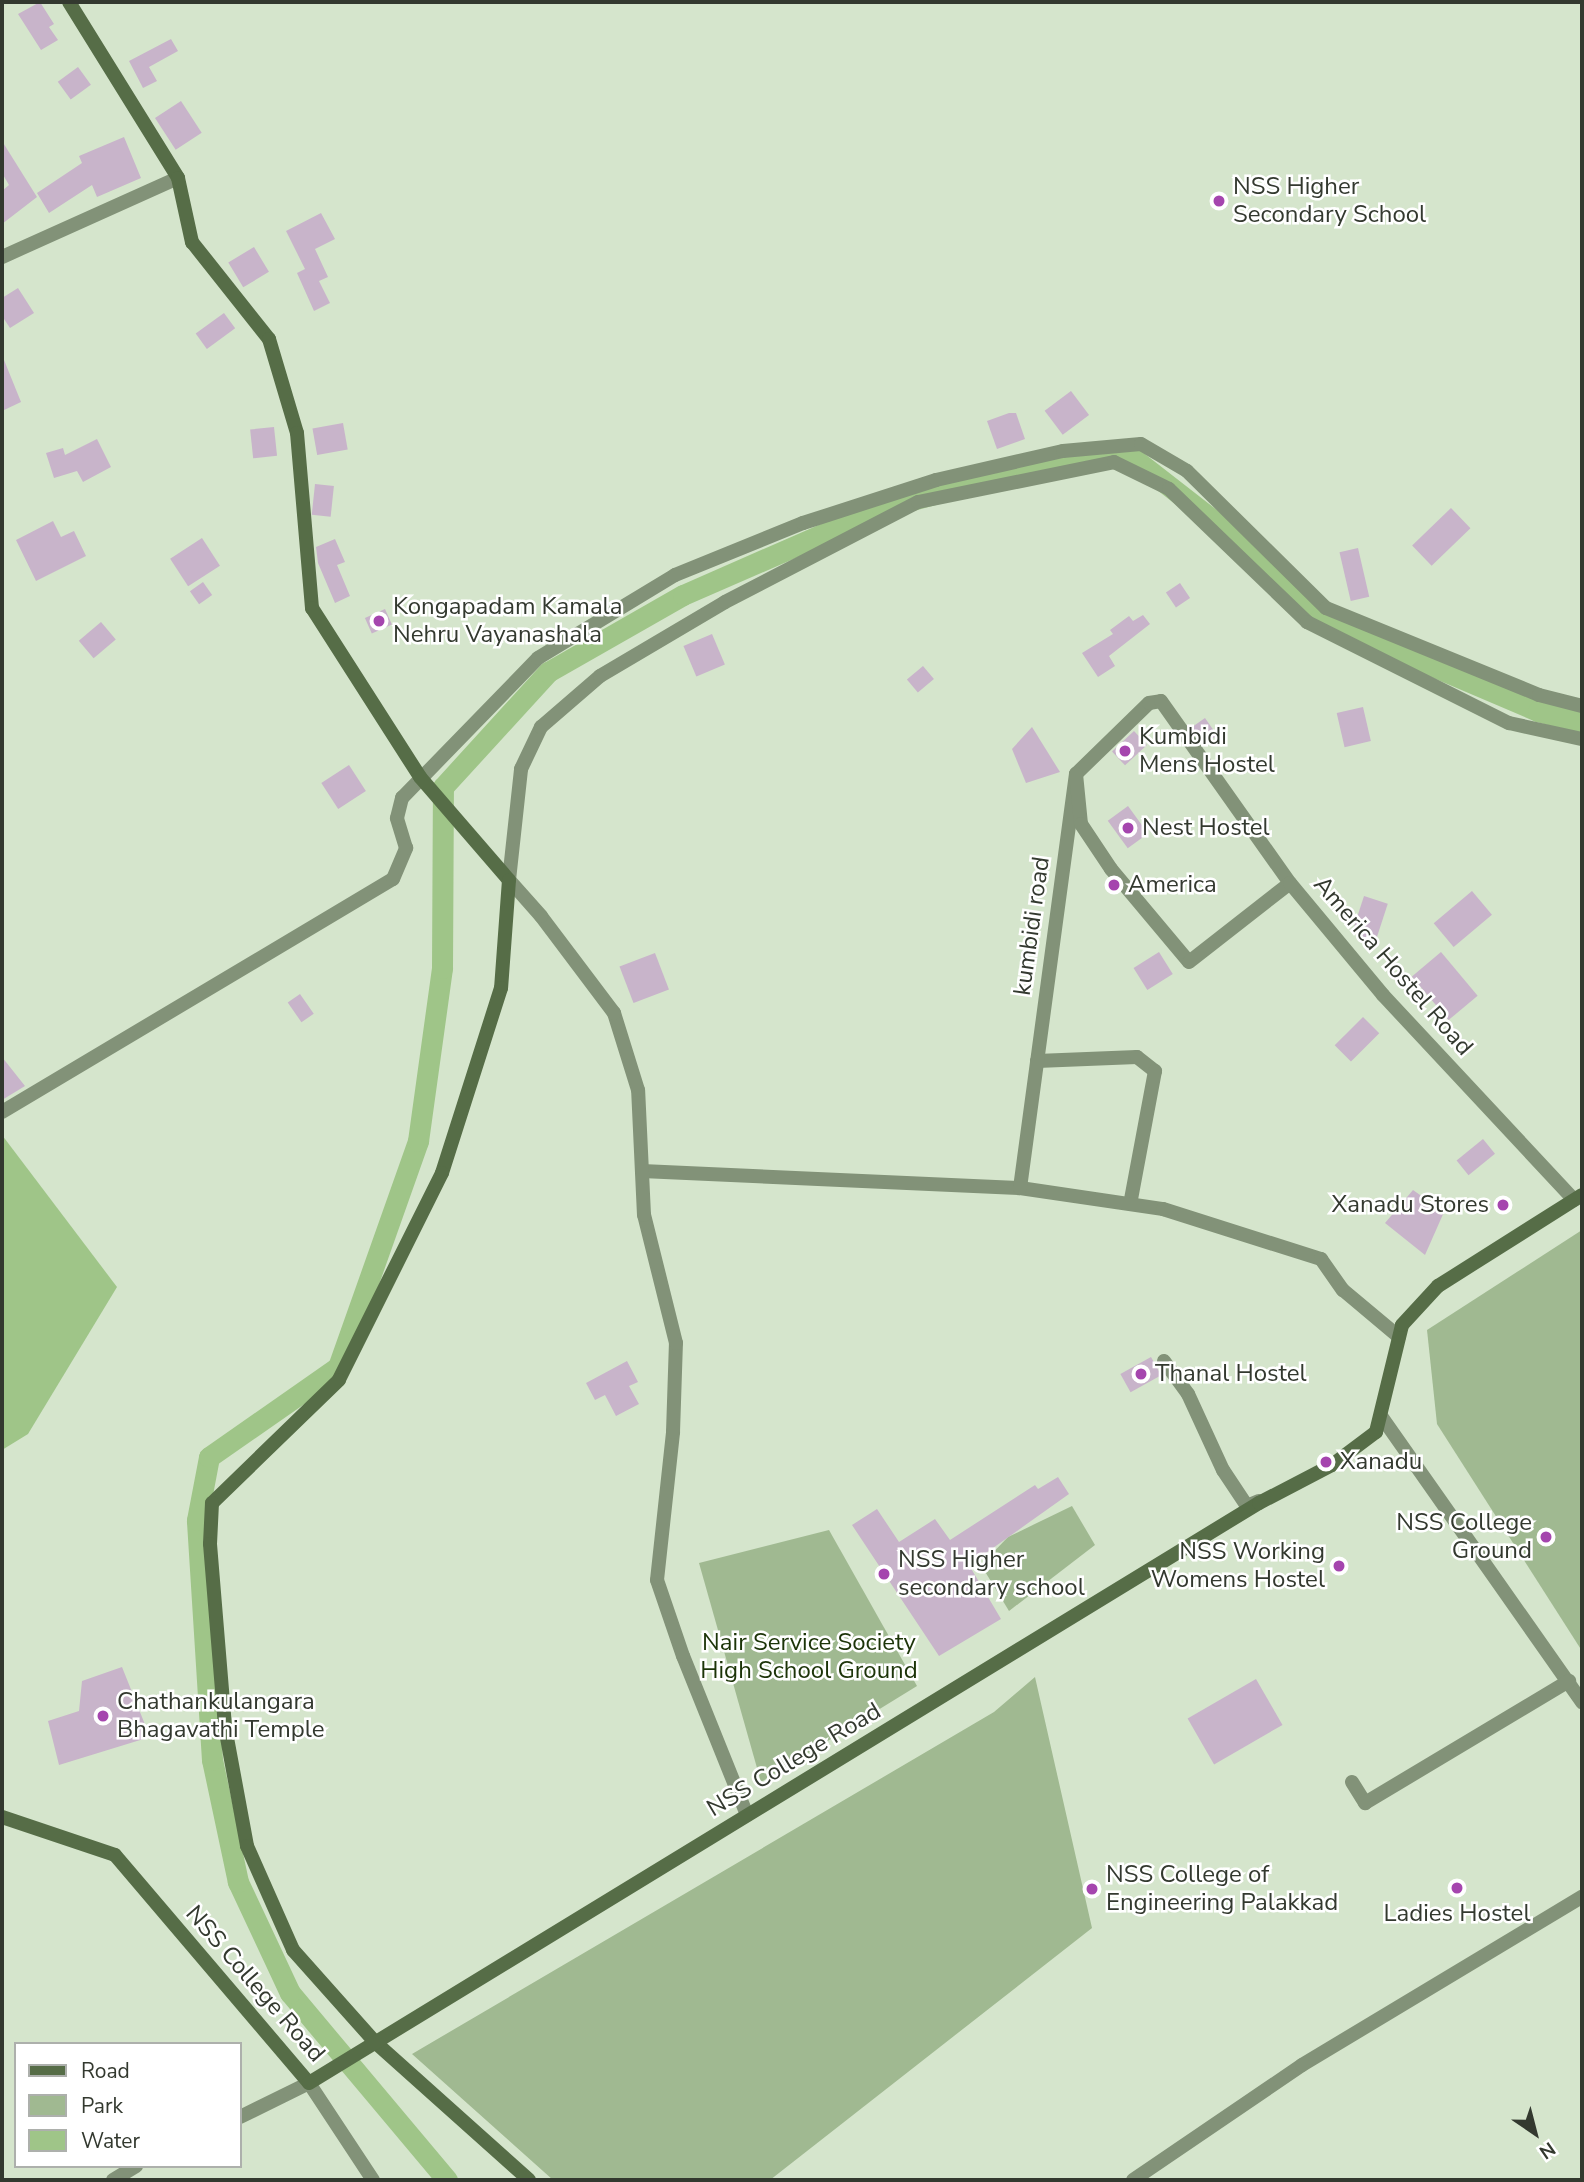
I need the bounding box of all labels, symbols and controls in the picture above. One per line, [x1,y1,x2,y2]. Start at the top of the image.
place label: NSS Higher Secondary School [1233,173,1426,229]
marker: NSS Higher Secondary School [1211,193,1227,209]
place label: Kongapadam Kamala Nehru Vayanashala [393,593,622,649]
marker: Kongapadam Kamala Nehru Vayanashala [371,613,387,629]
place label: Kumbidi Mens Hostel [1139,723,1275,779]
marker: Kumbidi Mens Hostel [1117,743,1133,759]
place label: Nest Hostel [1142,814,1270,842]
marker: Nest Hostel [1120,820,1136,836]
street label: kumbidi road [1008,855,1056,997]
street label: America Hostel Road [1307,870,1479,1062]
place label: America [1128,871,1217,899]
marker: America [1106,877,1122,893]
place label: Xanadu Stores [1332,1191,1489,1219]
marker: Xanadu Stores [1495,1197,1511,1213]
place label: Thanal Hostel [1155,1360,1307,1388]
marker: Thanal Hostel [1133,1366,1149,1382]
place label: Xanadu [1340,1448,1422,1476]
marker: Xanadu [1318,1454,1334,1470]
place label: NSS College Ground [1396,1509,1532,1565]
marker: NSS College Ground [1538,1529,1554,1545]
place label: NSS Working Womens Hostel [1151,1538,1325,1594]
place label: NSS Higher secondary school [898,1546,1085,1602]
marker: NSS Working Womens Hostel [1331,1558,1347,1574]
marker: NSS Higher secondary school [876,1566,892,1582]
park label: Nair Service Society High School Ground [700,1629,918,1685]
place label: Chathankulangara Bhagavathi Temple [117,1688,325,1744]
street label: NSS College Road [702,1697,886,1823]
marker: Chathankulangara Bhagavathi Temple [95,1708,111,1724]
place label: NSS College of Engineering Palakkad [1106,1861,1338,1917]
marker: Ladies Hostel [1449,1880,1465,1896]
marker: NSS College of Engineering Palakkad [1084,1881,1100,1897]
street label: NSS College Road [179,1900,331,2068]
place label: Ladies Hostel [1384,1900,1530,1928]
legend [14,2042,242,2168]
text: Road [81,2057,130,2085]
text: Park [81,2092,123,2120]
north arrow [1500,2098,1570,2168]
text: Water [81,2127,140,2155]
text: N [1534,2135,1560,2165]

